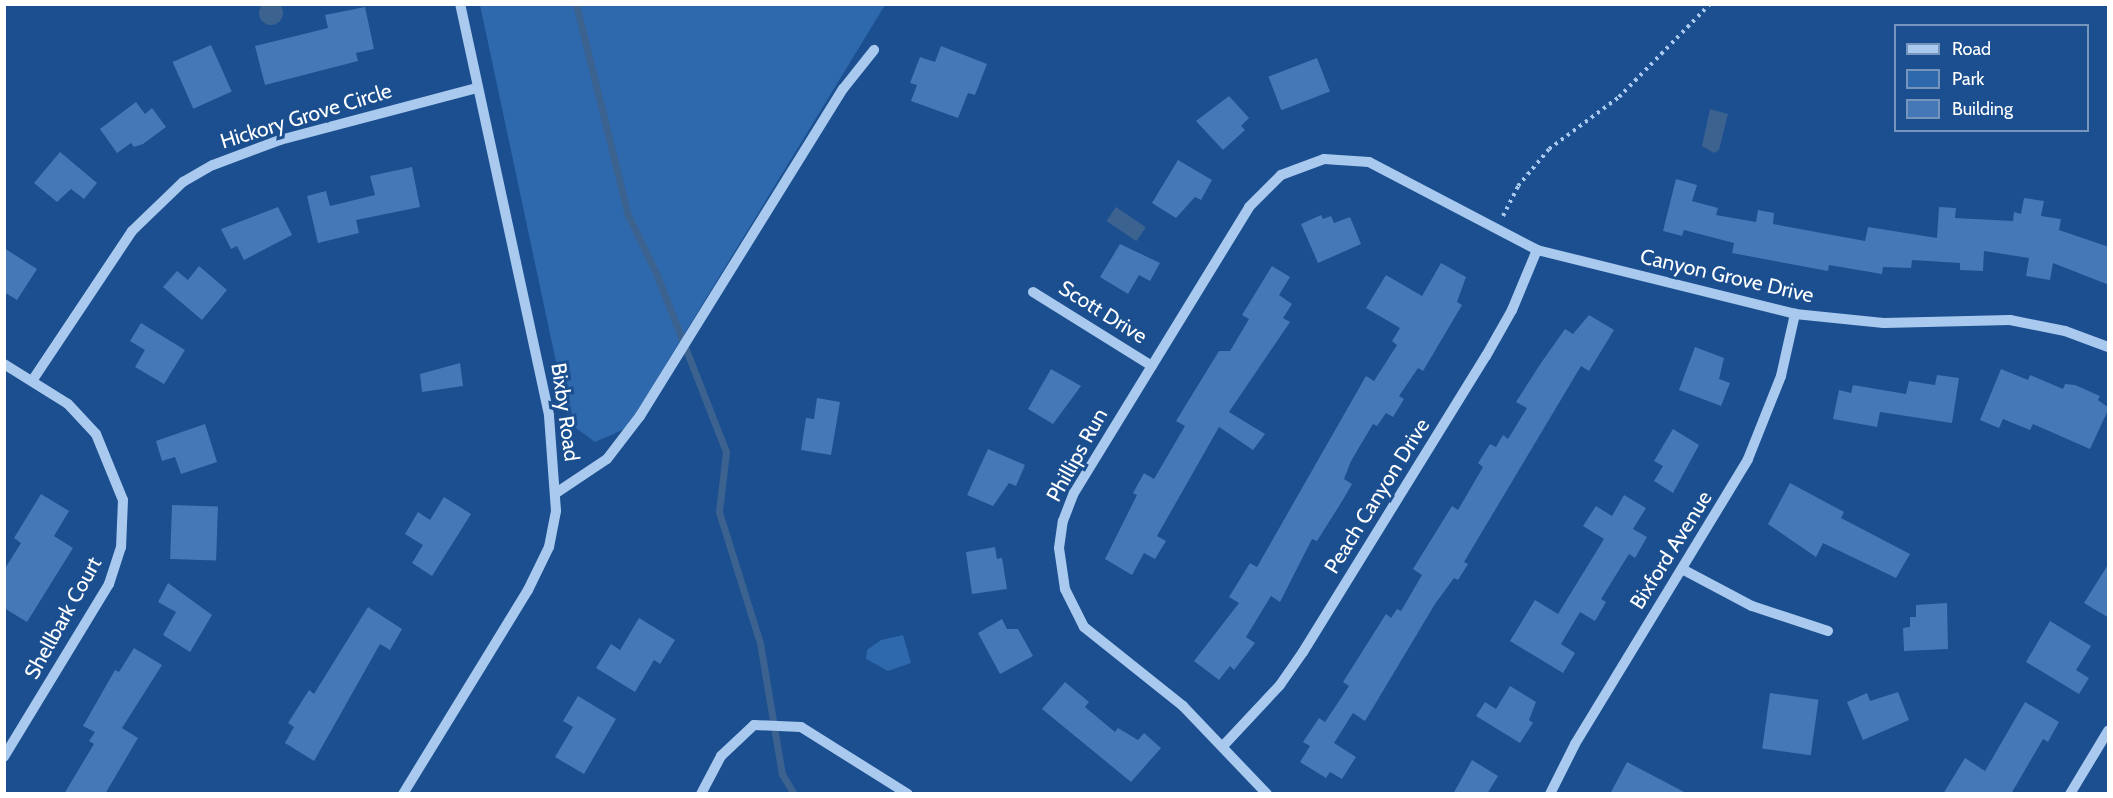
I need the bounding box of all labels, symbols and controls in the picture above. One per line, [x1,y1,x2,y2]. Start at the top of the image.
legend [1894,24,2089,132]
text: Road [1952,38,1991,60]
text: Park [1952,68,1984,90]
street label: Hickory Grove Circle [217,78,395,154]
text: Building [1952,98,2013,120]
street label: Canyon Grove Drive [1638,244,1816,308]
street label: Scott Drive [1054,275,1152,349]
street label: Bixby Road [546,361,584,463]
street label: Phillips Run [1041,404,1113,506]
street label: Peach Canyon Drive [1319,414,1435,578]
street label: Bixford Avenue [1625,486,1717,614]
street label: Shellbark Court [19,553,107,683]

